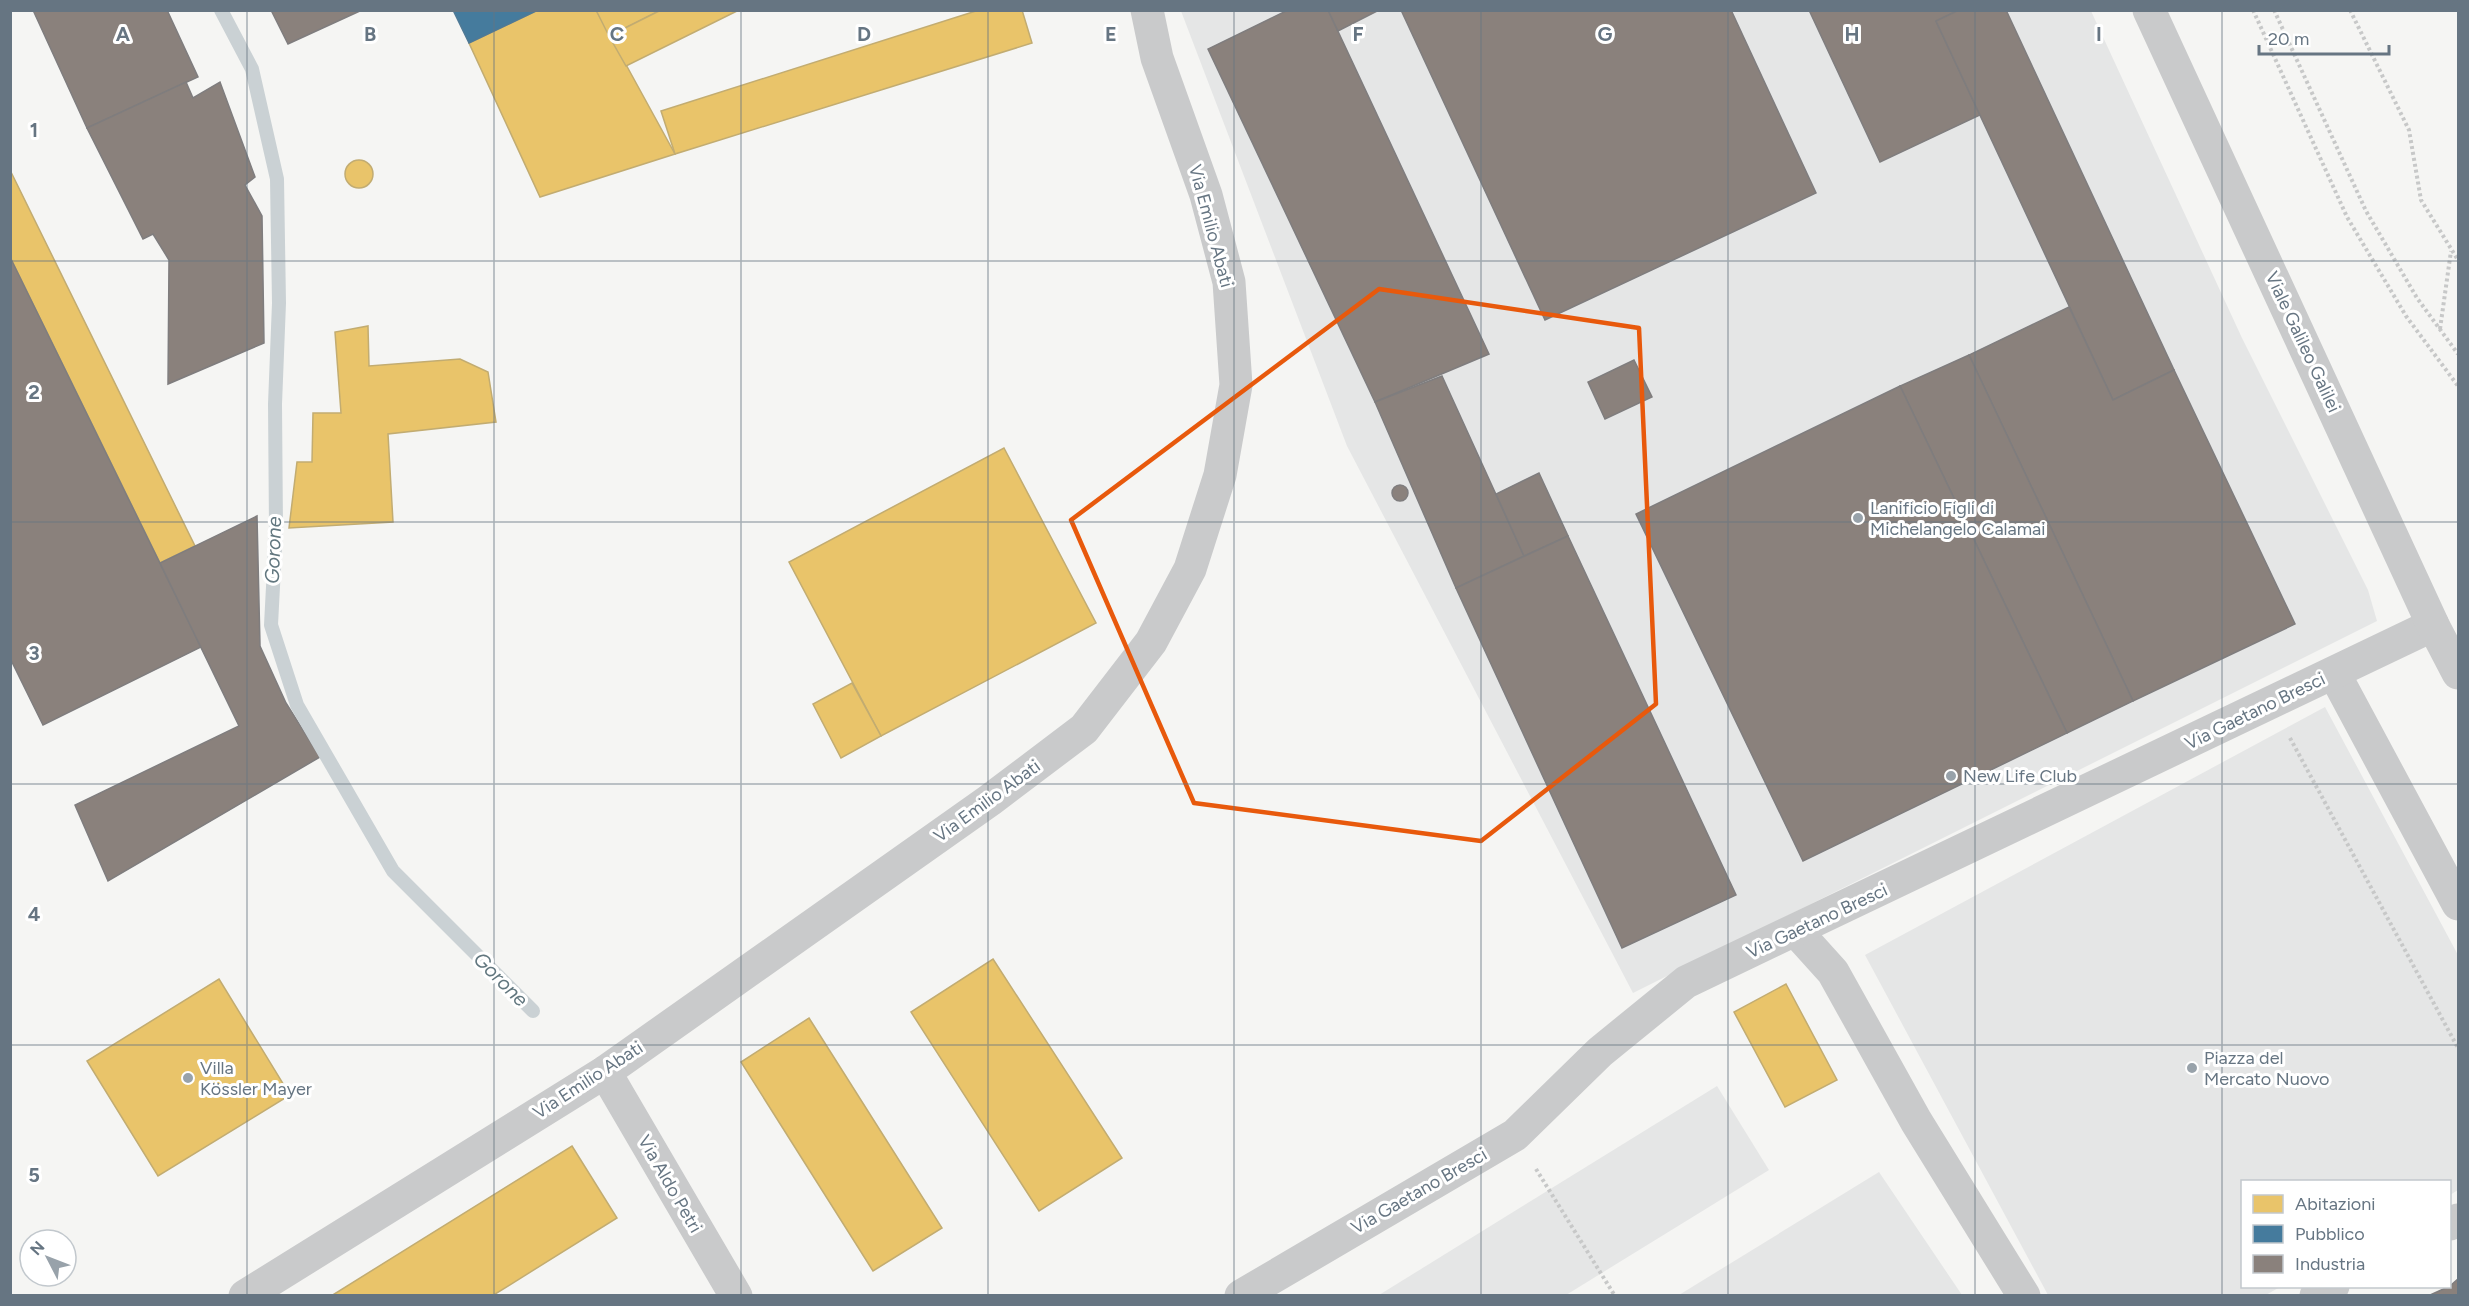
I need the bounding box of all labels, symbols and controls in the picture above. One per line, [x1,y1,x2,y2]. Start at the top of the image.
scale bar [2259,18,2390,56]
text: A [116,22,131,46]
text: B [364,22,376,46]
text: C [610,22,624,46]
text: D [857,22,871,46]
text: E [1105,22,1117,46]
text: F [1352,22,1364,46]
text: G [1598,22,1613,46]
text: H [1845,22,1860,46]
text: I [2096,22,2102,46]
text: 20 m [2268,28,2309,50]
text: 1 [30,118,38,142]
street label: Via Emilio Abati [1184,162,1238,290]
street label: Viale Galileo Galilei [2261,268,2345,416]
text: 2 [28,380,40,404]
place label: Lanificio Figli di Michelangelo Calamai [1870,497,2045,540]
marker: Lanificio Figli di Michelangelo Calamai [1851,511,1865,525]
water label: Gorone [260,516,286,584]
text: 3 [28,641,40,665]
street label: Via Gaetano Bresci [2181,668,2329,754]
street label: Via Emilio Abati [929,755,1045,847]
place label: New Life Club [1963,765,2077,787]
marker: New Life Club [1944,769,1958,783]
street label: Via Gaetano Bresci [1743,879,1891,963]
text: 4 [28,902,41,926]
water label: Gorone [469,947,533,1011]
street label: Via Emilio Abati [529,1036,647,1124]
place label: Piazza del Mercato Nuovo [2204,1047,2329,1090]
place label: Villa Kössler Mayer [200,1057,312,1100]
marker: Piazza del Mercato Nuovo [2185,1061,2199,1075]
marker: Villa Kössler Mayer [181,1071,195,1085]
street label: Via Aldo Petri [633,1131,707,1237]
street label: Via Gaetano Bresci [1347,1143,1491,1239]
text: 5 [28,1163,40,1187]
legend [2241,1180,2451,1288]
text: Abitazioni [2295,1193,2376,1215]
text: Pubblico [2295,1223,2365,1245]
north arrow [18,1228,78,1288]
text: N [26,1237,48,1259]
text: Industria [2295,1253,2365,1275]

